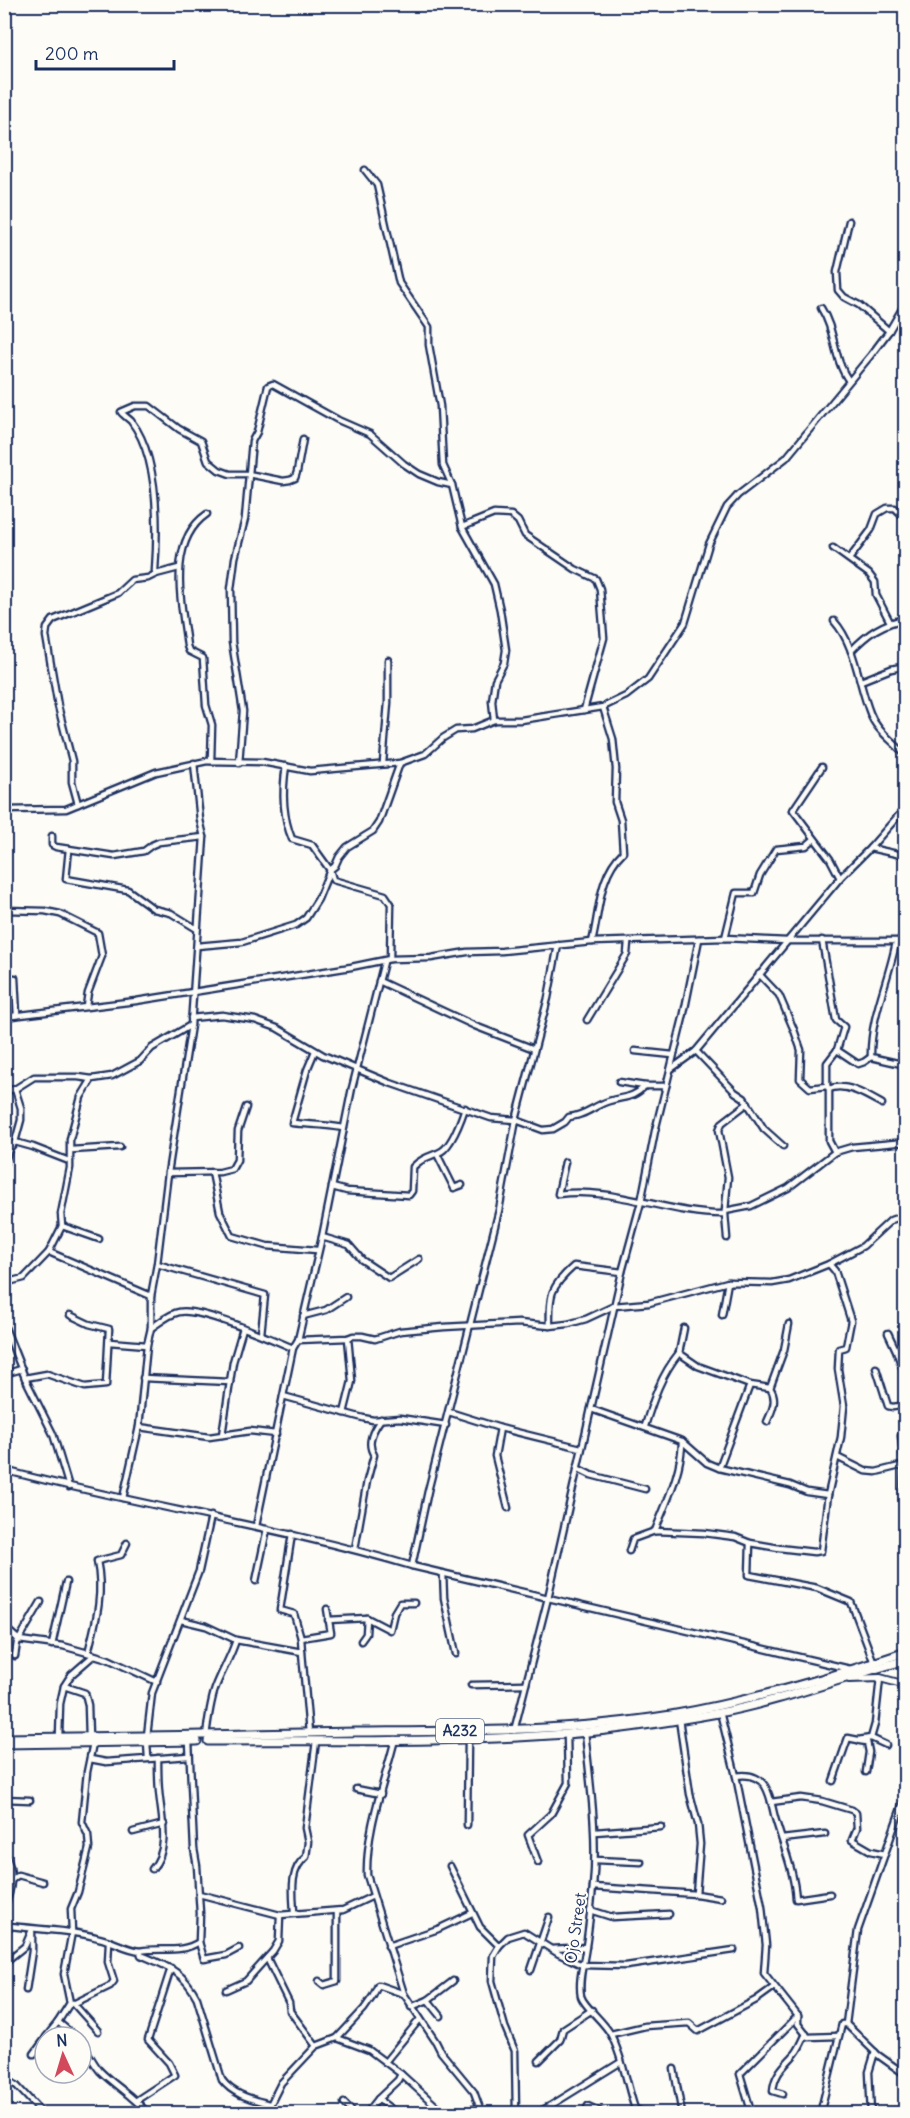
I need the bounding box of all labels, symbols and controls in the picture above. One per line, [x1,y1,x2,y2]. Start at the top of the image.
scale bar [36,33,174,71]
text: 200 m [45,42,99,65]
road number: A232 [436,1719,484,1743]
street label: Ojo Street [560,1891,590,1965]
north arrow [33,2025,93,2085]
text: N [56,2030,68,2050]

